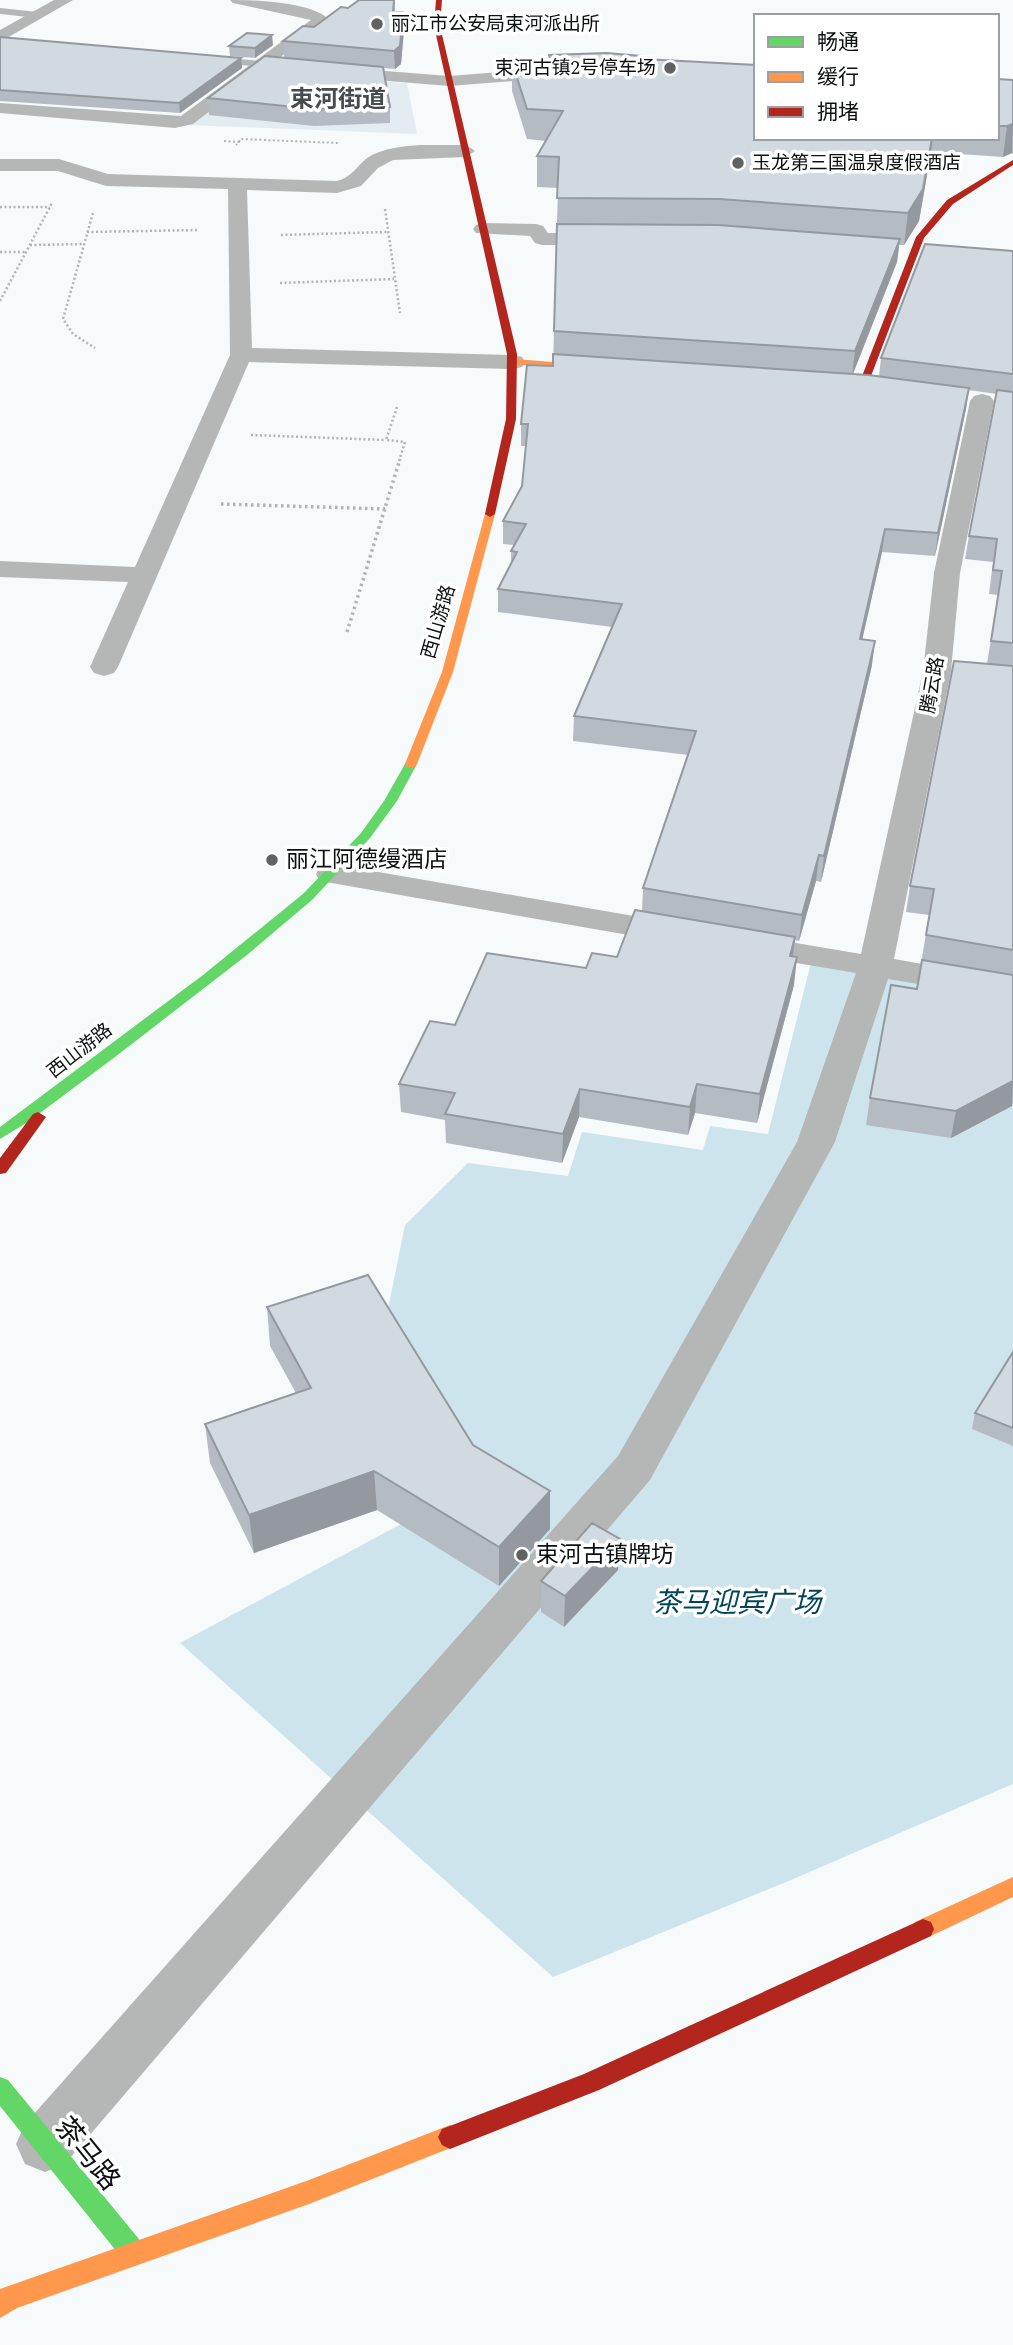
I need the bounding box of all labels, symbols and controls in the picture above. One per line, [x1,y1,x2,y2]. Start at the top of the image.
place label: 丽江市公安局束河派出所 [391,10,600,39]
legend [754,14,999,140]
marker: 丽江市公安局束河派出所 [369,16,385,32]
text: 畅通 [817,27,859,59]
place label: 束河古镇2号停车场 [494,54,656,83]
marker: 束河古镇2号停车场 [662,60,678,76]
text: 缓行 [817,62,859,94]
district label: 束河街道 [290,82,386,118]
text: 拥堵 [817,97,859,129]
place label: 玉龙第三国温泉度假酒店 [752,149,961,178]
marker: 玉龙第三国温泉度假酒店 [730,155,746,171]
street label: 西山游路 [415,581,463,663]
street label: 腾云路 [914,654,952,716]
place label: 丽江阿德缦酒店 [286,843,447,878]
marker: 丽江阿德缦酒店 [264,852,280,868]
street label: 西山游路 [41,1016,119,1086]
place label: 束河古镇牌坊 [536,1538,674,1573]
marker: 束河古镇牌坊 [514,1547,530,1563]
park label: 茶马迎宾广场 [653,1582,823,1625]
street label: 茶马路 [44,2108,130,2200]

